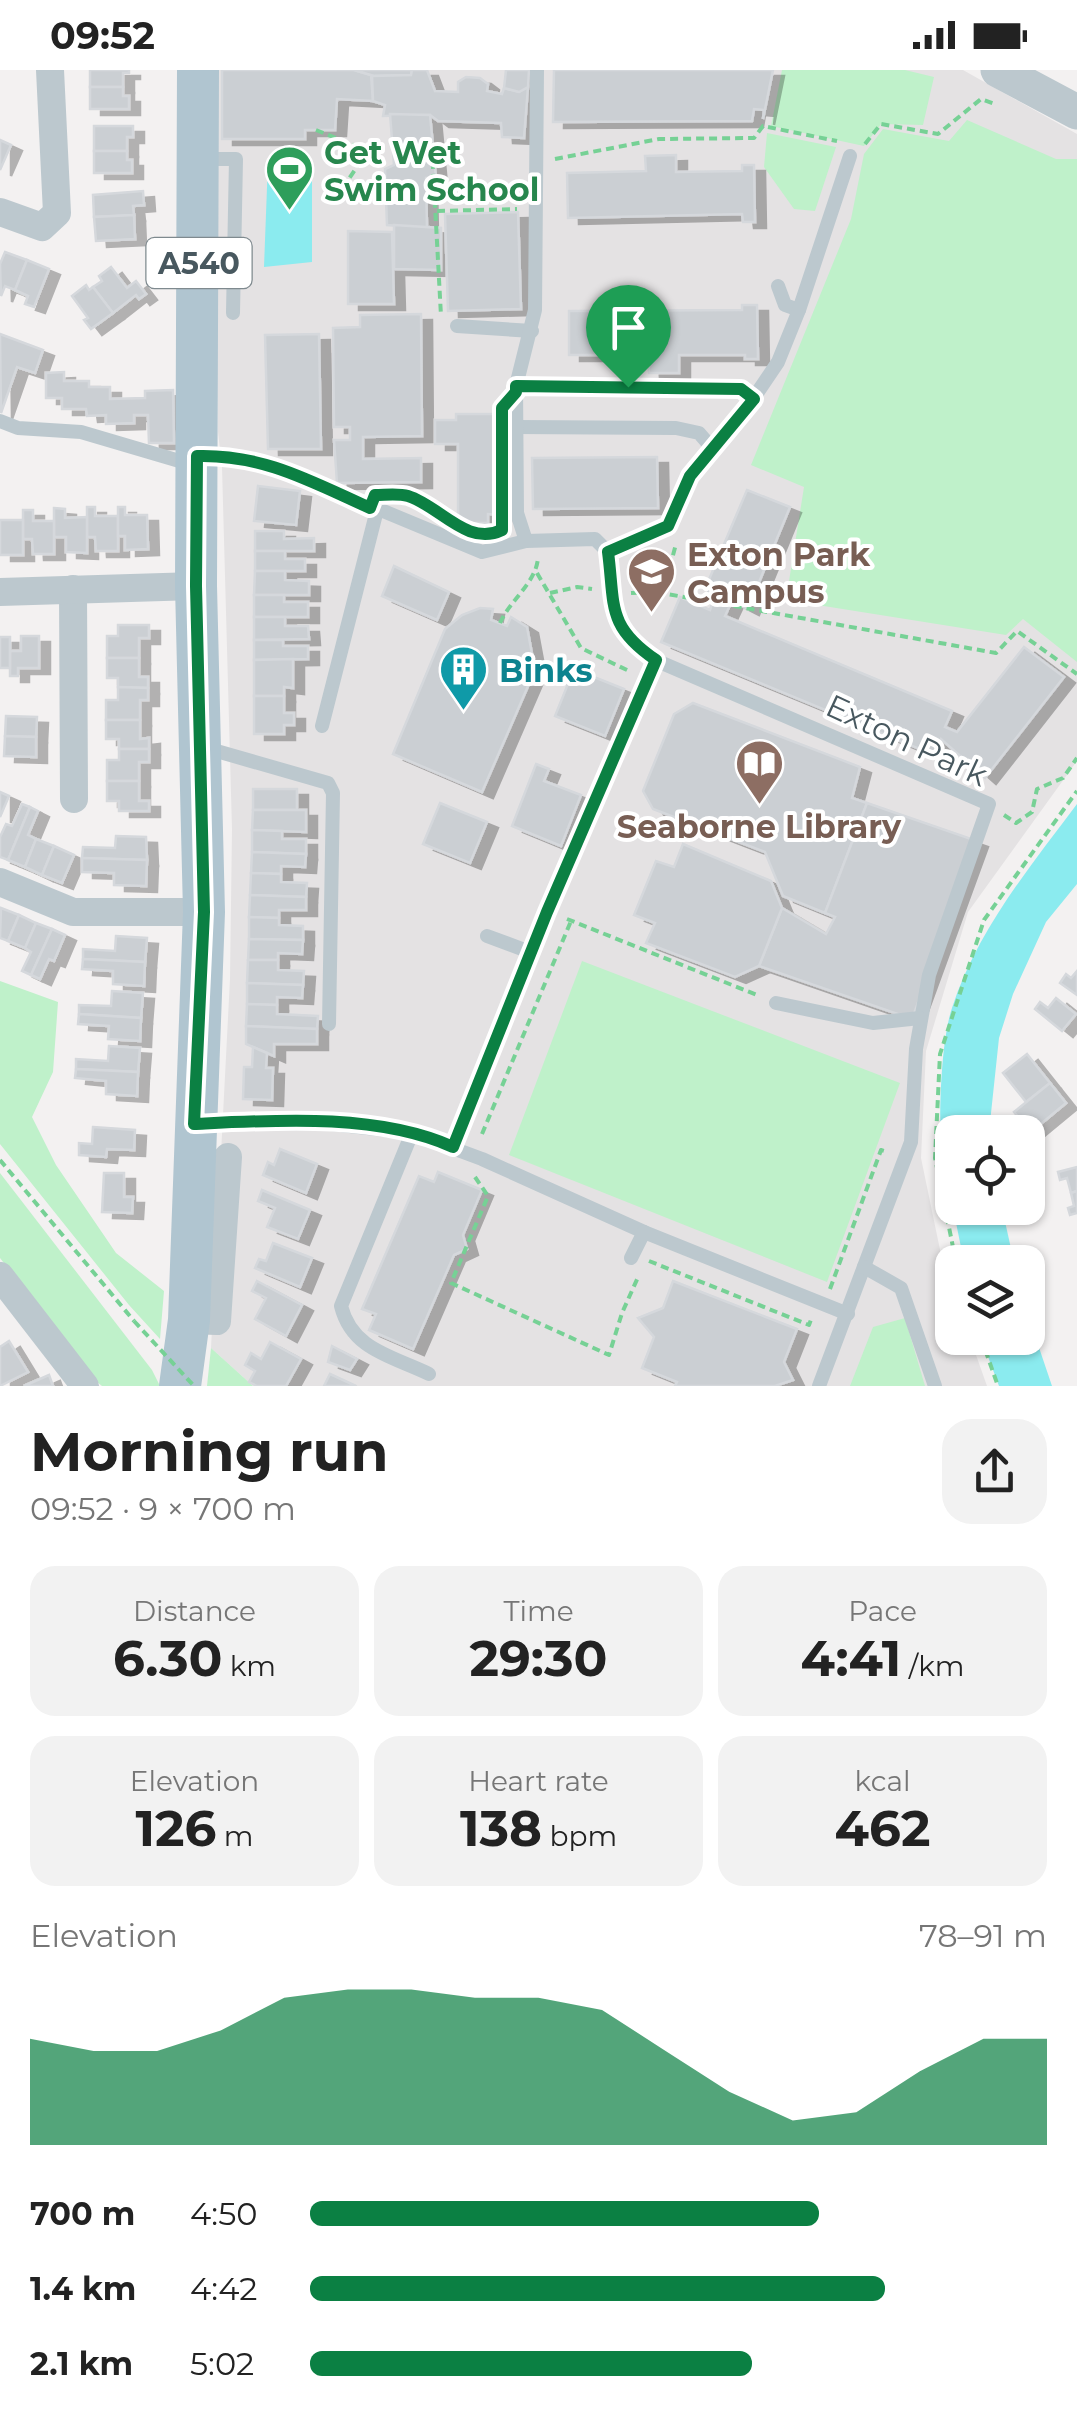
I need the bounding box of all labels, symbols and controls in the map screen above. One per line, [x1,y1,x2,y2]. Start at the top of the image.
text: 09:52 [50,12,155,59]
place label: Get Wet Swim School [324,133,539,209]
sports icon: Get Wet Swim School [263,144,315,212]
road number: A540 [146,238,252,288]
pin [586,285,671,388]
icon: arrive [601,300,656,355]
place label: Exton Park Campus [687,535,871,611]
school or university icon: Exton Park Campus [626,546,678,614]
building icon: Binks [438,644,490,712]
place label: Binks [499,651,593,690]
street label: Exton Park [820,686,994,794]
library icon: Seaborne Library [733,738,785,806]
place label: Seaborne Library [617,807,902,846]
map controls [935,1115,1045,1355]
button: locate [935,1115,1045,1225]
button: layers [935,1245,1045,1355]
text: Morning run [30,1418,388,1485]
button: share [942,1419,1047,1524]
text: 09:52 · 9 × 700 m [30,1489,296,1528]
text: Distance [133,1594,256,1628]
text: Time [503,1594,574,1628]
text: Pace [848,1594,917,1628]
text: 6.30 [113,1628,222,1689]
text: 29:30 [470,1628,608,1689]
text: 4:41 [801,1628,901,1689]
text: km [222,1649,276,1683]
text: /km [901,1649,964,1683]
text: Elevation [130,1764,259,1798]
text: Heart rate [468,1764,609,1798]
text: kcal [855,1764,910,1798]
text: 126 [136,1798,216,1859]
text: 138 [460,1798,542,1859]
text: 462 [835,1798,930,1859]
text: m [216,1819,254,1853]
text: bpm [542,1819,617,1853]
text: Elevation [30,1916,178,1955]
text: 78–91 m [919,1916,1047,1955]
text: 700 m [30,2194,135,2233]
text: 4:50 [190,2194,257,2233]
text: 1.4 km [30,2269,136,2308]
text: 4:42 [190,2269,257,2308]
text: 2.1 km [30,2344,133,2383]
text: 5:02 [190,2344,254,2383]

